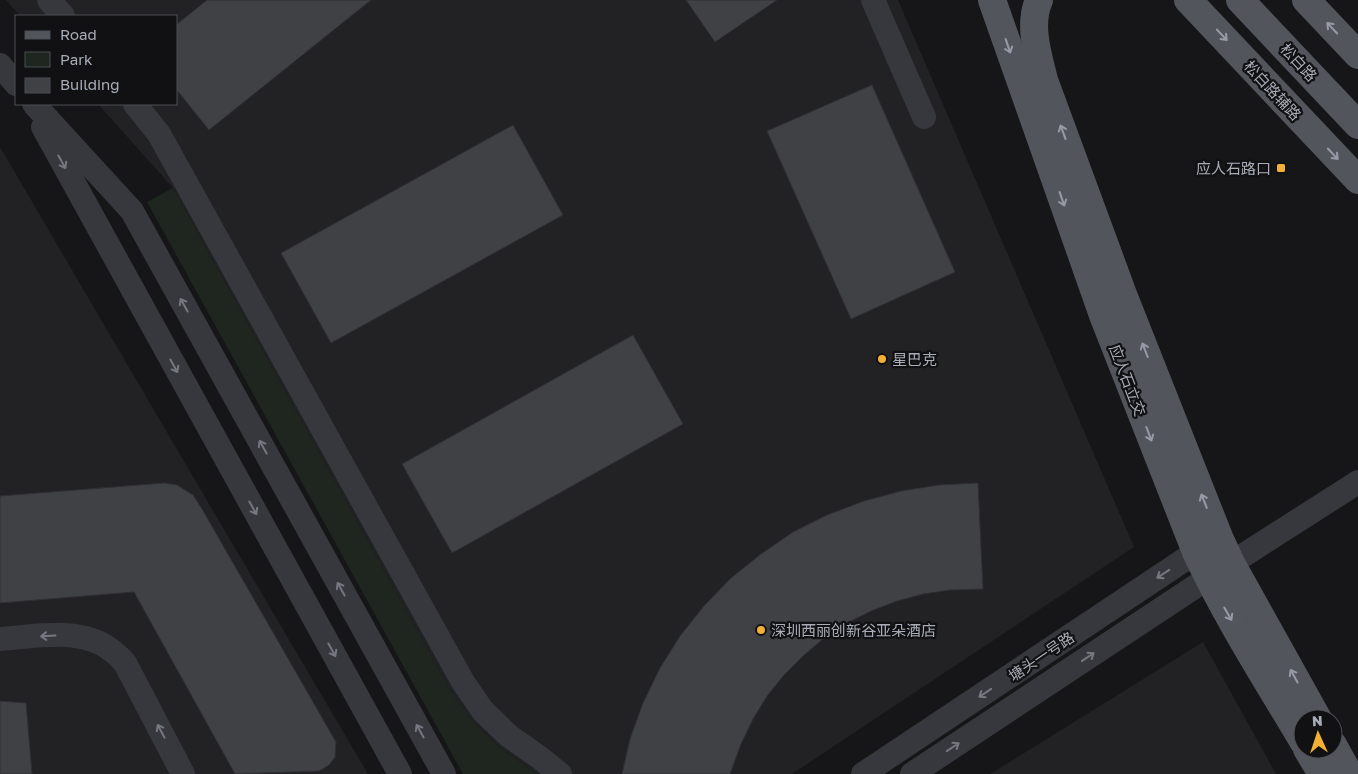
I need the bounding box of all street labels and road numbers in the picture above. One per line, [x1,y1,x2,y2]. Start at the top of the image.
street label: 松白路 [1277,39,1321,85]
street label: 松白路辅路 [1241,56,1305,124]
street label: 应人石立交 [1106,342,1150,418]
street label: 塘头一号路 [1005,628,1077,684]

